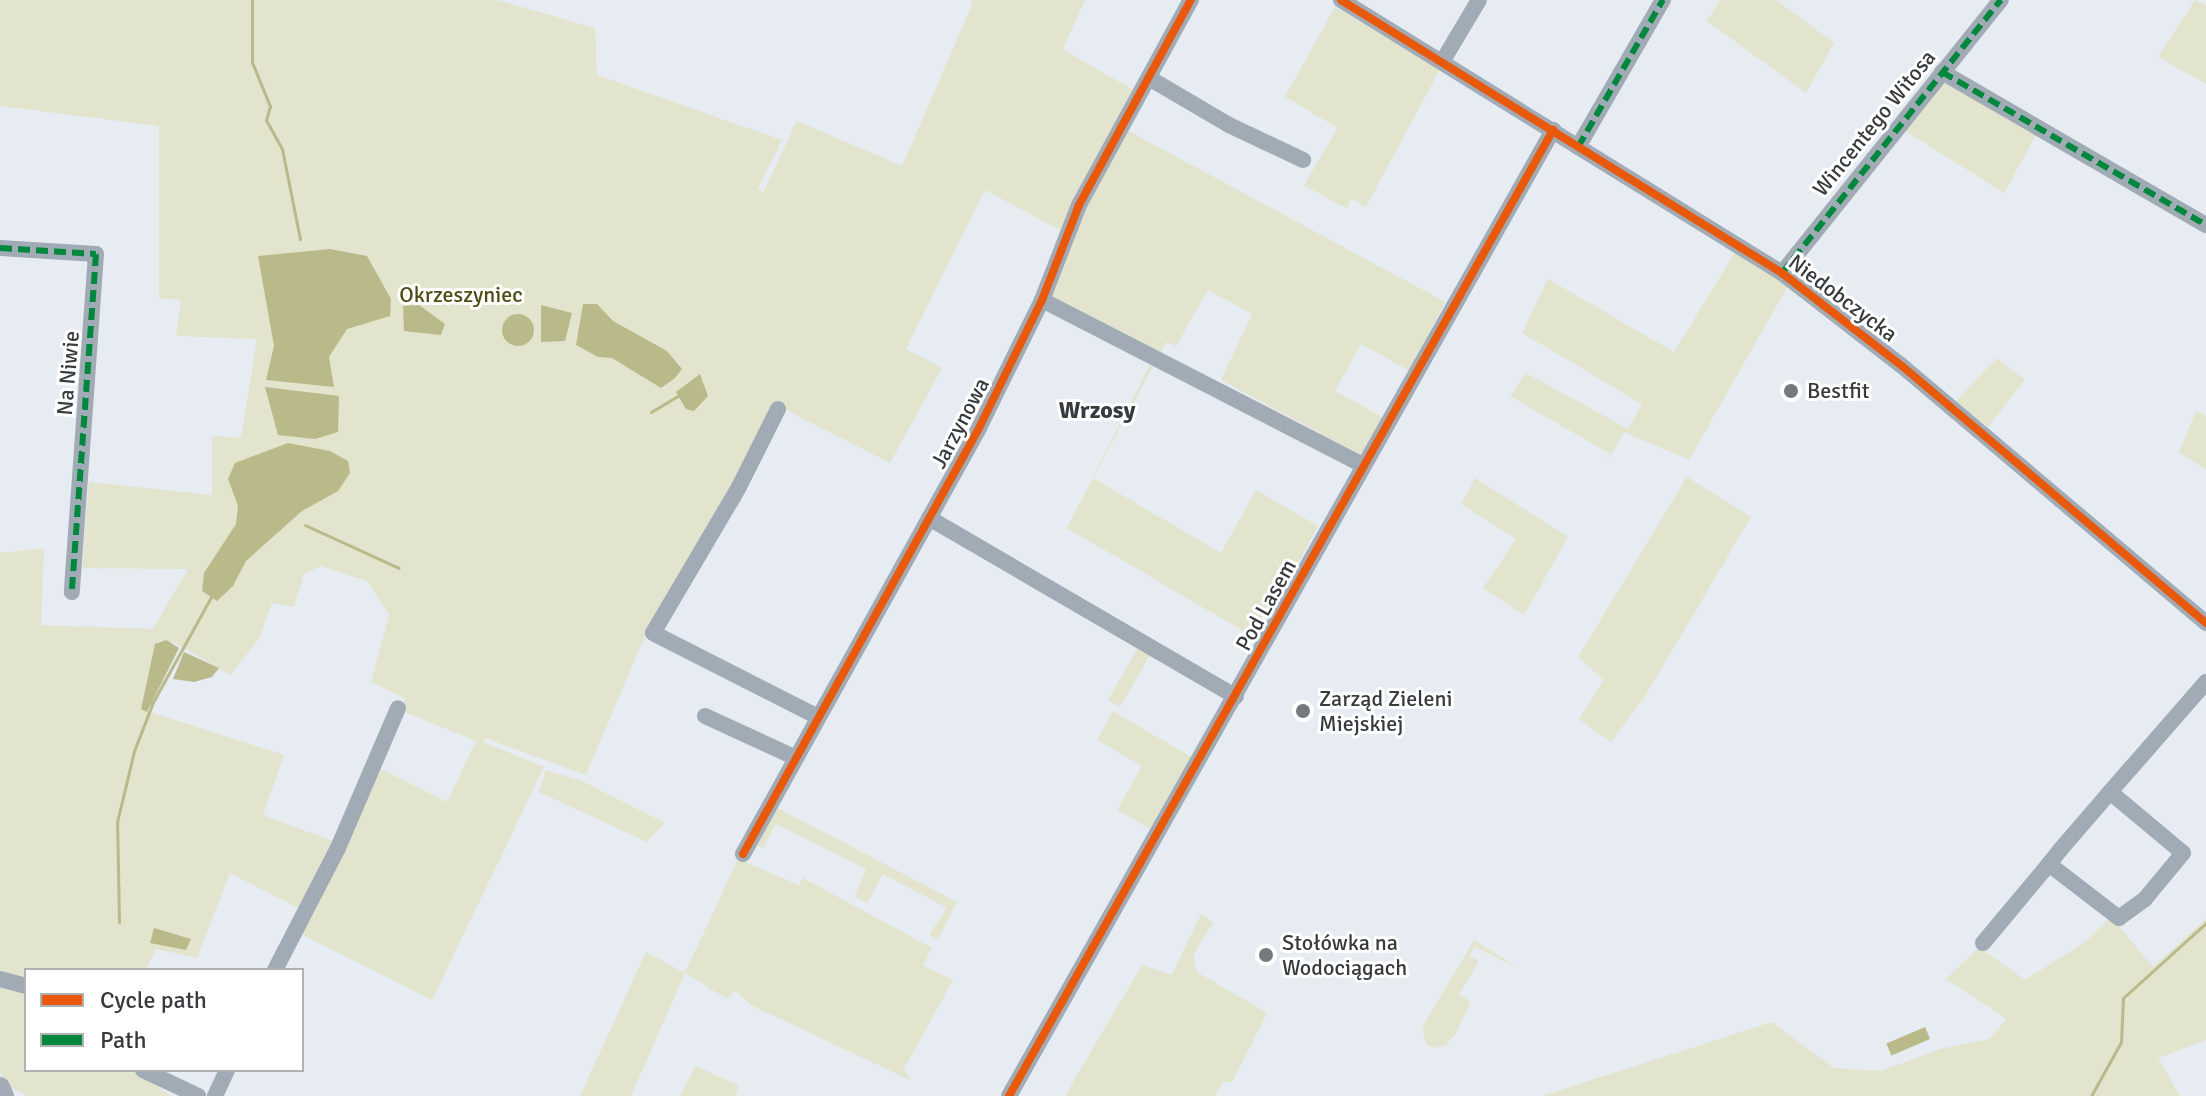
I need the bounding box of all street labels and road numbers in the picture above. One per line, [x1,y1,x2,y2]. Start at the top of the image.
street label: Wincentego Witosa [1807,45,1941,201]
street label: Niedobczycka [1783,249,1903,347]
street label: Na Niwie [51,330,85,416]
street label: Jarzynowa [925,373,995,473]
street label: Pod Lasem [1230,555,1302,655]

